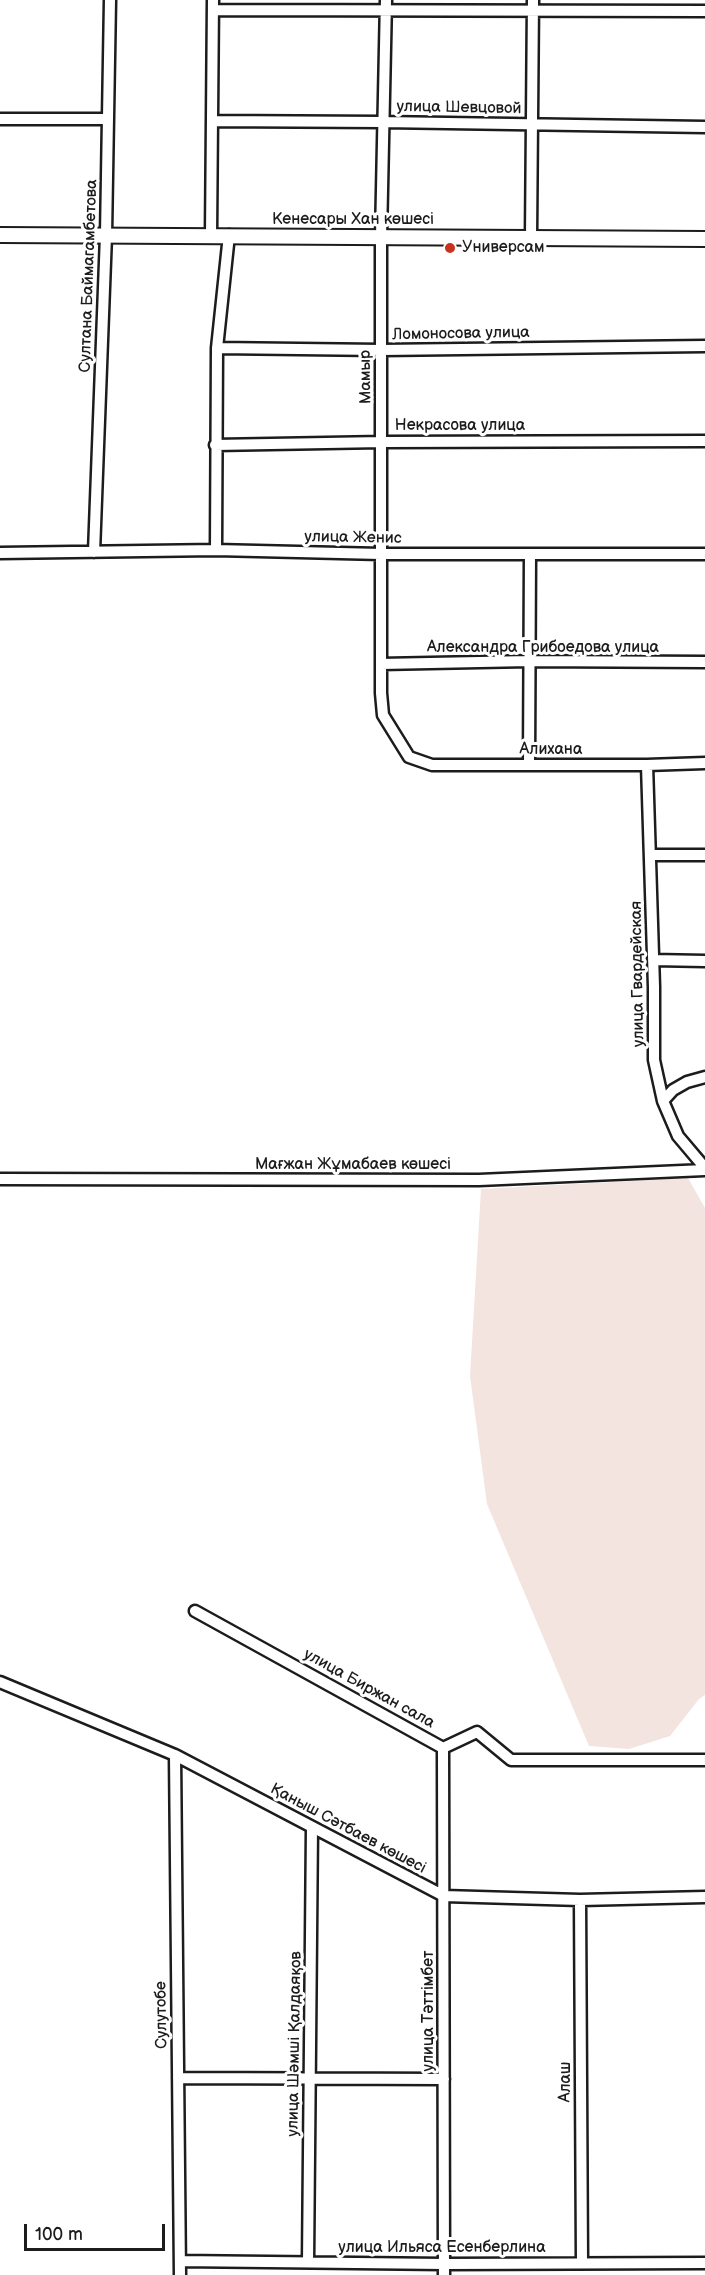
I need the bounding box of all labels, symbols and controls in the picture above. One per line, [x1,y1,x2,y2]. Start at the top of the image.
street label: улица Шевцовой [396,97,522,119]
street label: Султана Баймагамбетова [76,179,102,373]
street label: Кенесары Хан көшесі [272,210,434,230]
place label: Универсам [462,238,545,258]
marker: Универсам [443,241,457,255]
street label: Ломоносова улица [392,323,530,345]
street label: Мамыр [356,350,376,404]
street label: Некрасова улица [395,416,525,436]
street label: улица Женис [304,528,402,548]
street label: Александра Грибоедова улица [427,638,659,658]
street label: Алихана [520,740,582,760]
street label: улица Гвардейская [627,901,649,1047]
street label: Мағжан Жұмабаев көшесі [255,1155,451,1175]
street label: улица Биржан сала [300,1645,438,1733]
street label: Қаныш Сәтбаев көшесі [267,1780,429,1878]
street label: улица Шәмші Қалдаяқов [284,1951,306,2137]
street label: улица Тәттімбет [419,1951,439,2071]
street label: Сулутобе [152,1981,172,2049]
street label: Алаш [556,2062,576,2102]
scale bar [27,2212,168,2250]
text: 100 m [35,2224,83,2245]
street label: улица Ильяса Есенберлина [338,2238,546,2258]

